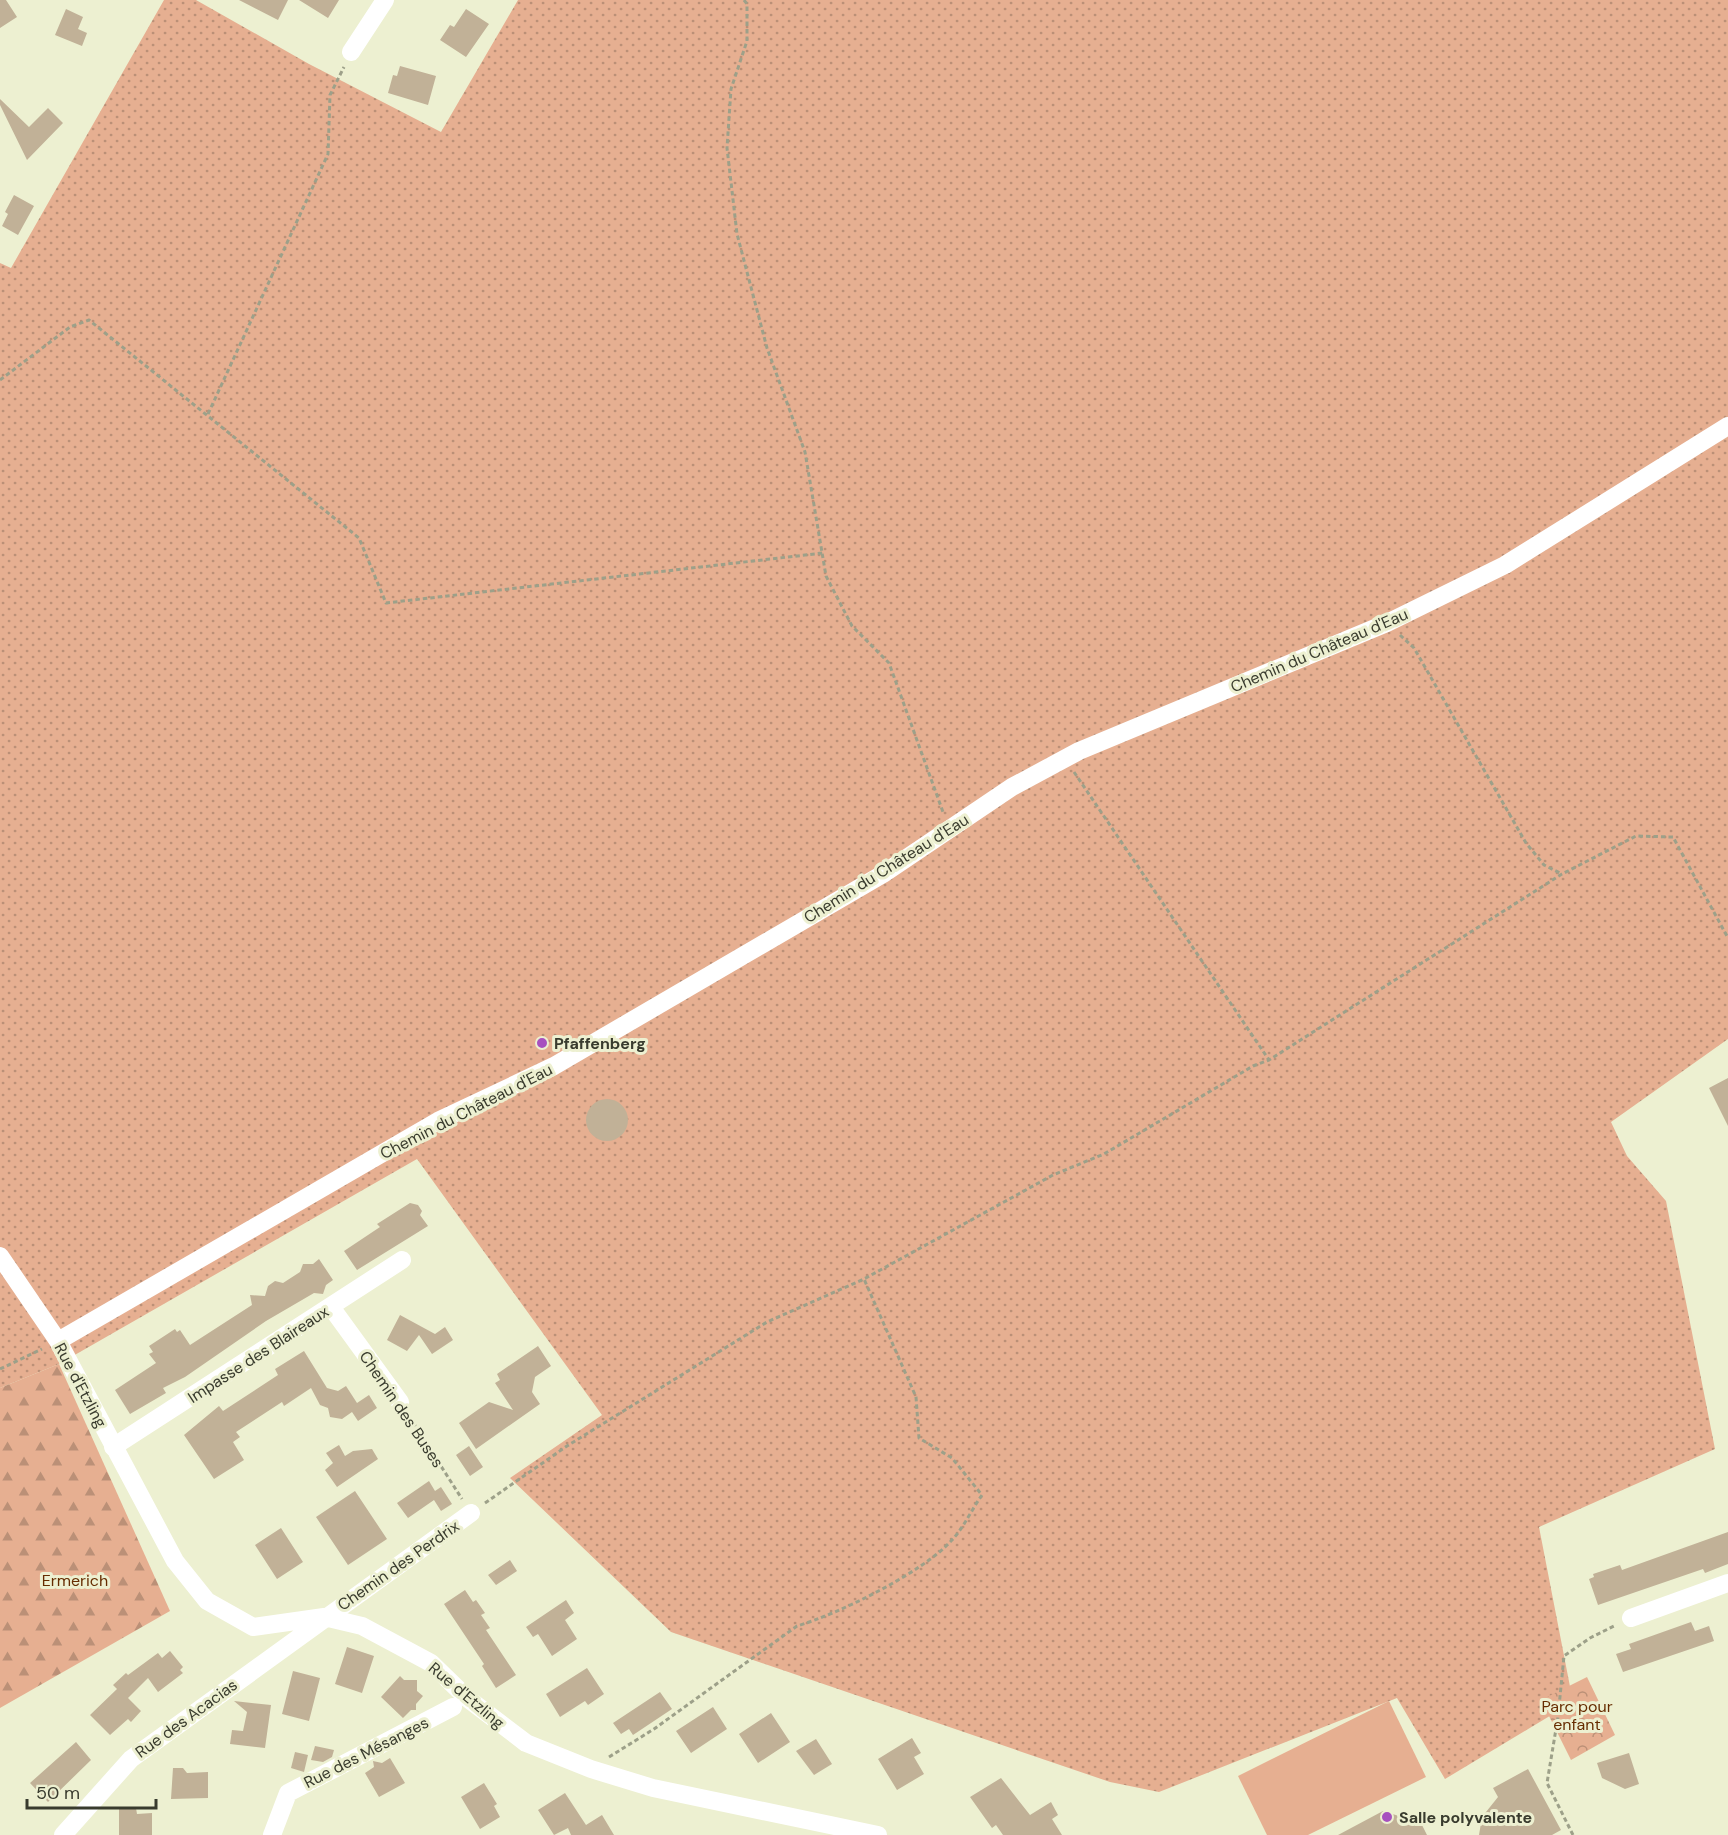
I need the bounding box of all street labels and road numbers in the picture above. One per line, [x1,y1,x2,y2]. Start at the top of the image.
street label: Chemin du Château d'Eau [1227,604,1411,697]
street label: Chemin du Château d'Eau [800,809,973,928]
street label: Chemin du Château d'Eau [377,1059,556,1164]
street label: Impasse des Blaireaux [184,1301,333,1408]
street label: Rue d'Etzling [50,1339,112,1431]
street label: Chemin des Buses [355,1347,449,1472]
street label: Chemin des Perdrix [333,1515,463,1615]
street label: Rue d'Etzling [424,1658,509,1733]
street label: Rue des Acacias [131,1674,241,1763]
street label: Rue des Mésanges [300,1712,432,1793]

